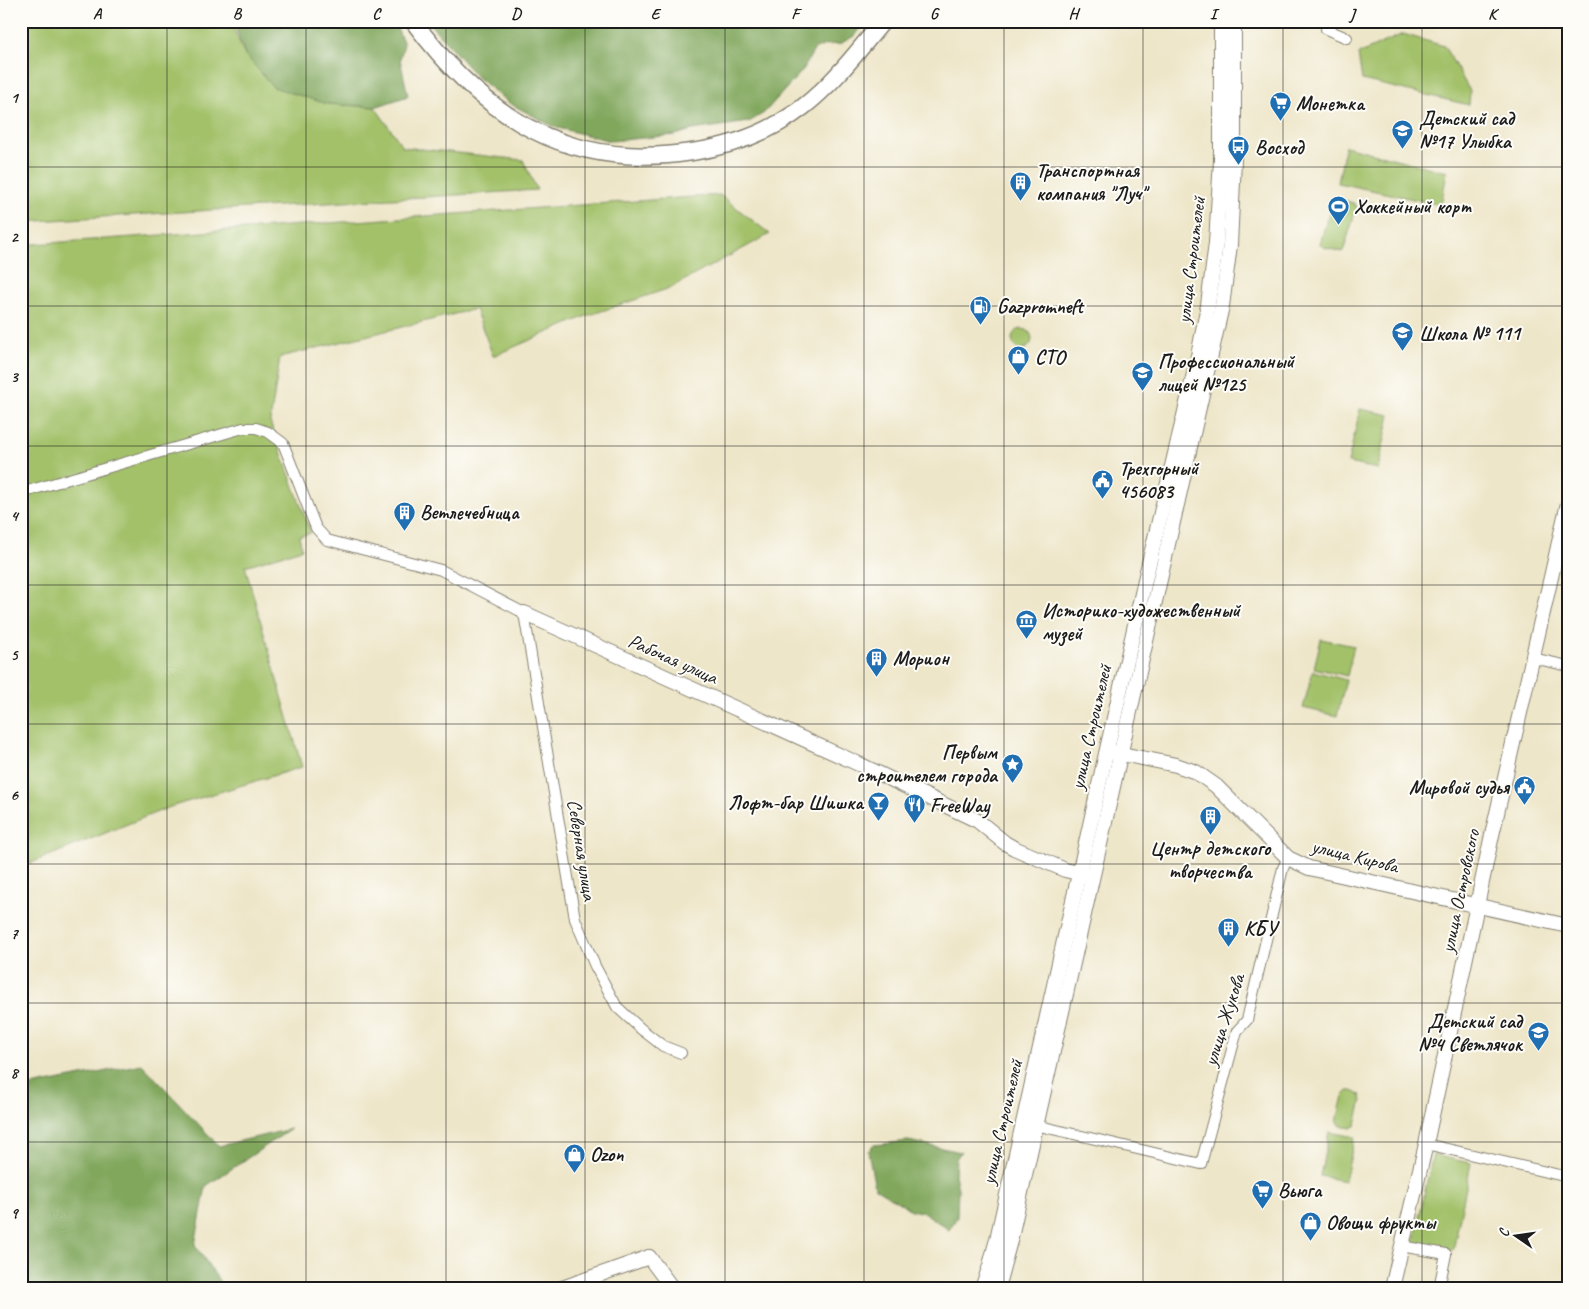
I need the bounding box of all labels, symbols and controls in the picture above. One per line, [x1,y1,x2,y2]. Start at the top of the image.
text: A [93,4,103,24]
text: B [233,4,243,24]
text: C [372,4,382,24]
text: D [511,4,522,24]
text: E [651,4,662,24]
text: F [791,4,802,24]
text: G [930,4,940,24]
text: H [1068,4,1080,24]
text: I [1210,4,1220,24]
text: J [1348,4,1357,24]
text: K [1488,4,1500,24]
text: 1 [10,88,19,108]
supermarket icon: Монетка [1268,91,1292,122]
place label: Монетка [1296,91,1366,116]
place label: Детский сад №17 Улыбка [1419,106,1516,154]
school or university icon: Детский сад №17 Улыбка [1391,118,1415,149]
bus stop icon: Восход [1227,135,1251,166]
place label: Восход [1255,135,1305,160]
place label: Транспортная компания "Луч" [1036,158,1150,206]
building icon: Транспортная компания "Луч" [1008,170,1032,201]
street label: улица Строителей [1171,194,1211,326]
sports icon: Хоккейный корт [1326,194,1350,225]
place label: Хоккейный корт [1354,194,1472,219]
text: 2 [10,227,19,247]
fuel station icon: Gazpromneft [969,294,993,325]
place label: Gazpromneft [997,294,1085,319]
school or university icon: Школа № 111 [1391,321,1415,352]
place label: Школа № 111 [1419,321,1522,346]
shop icon: СТО [1007,345,1031,376]
place label: СТО [1035,345,1067,370]
place label: Профессиональный лицей №125 [1158,349,1295,397]
school or university icon: Профессиональный лицей №125 [1130,360,1154,391]
text: 3 [10,367,19,387]
place label: Трехгорный 456083 [1119,456,1200,504]
public building icon: Трехгорный 456083 [1091,468,1115,499]
building icon: Ветлечебница [392,500,416,531]
place label: Ветлечебница [420,500,520,525]
text: 4 [10,506,19,526]
place label: Историко-художественный музей [1042,598,1242,647]
museum icon: Историко-художественный музей [1014,609,1038,640]
street label: Рабочая улица [624,628,723,690]
text: 5 [11,645,20,665]
building icon: Морион [865,646,889,677]
place label: Морион [893,646,950,671]
street label: улица Строителей [1064,660,1118,793]
place label: Первым строителем города [856,740,999,788]
place icon: Первым строителем города [1001,752,1025,783]
place label: Мировой судья [1409,775,1511,800]
public building icon: Мировой судья [1513,775,1537,806]
text: 6 [10,785,19,805]
place label: Лофт-бар Шишка [728,790,865,815]
bar icon: Лофт-бар Шишка [867,790,891,821]
restaurant icon: FreeWay [902,793,926,824]
place label: FreeWay [930,793,991,819]
street label: Северная улица [562,798,603,904]
building icon: Центр детского творчества [1198,804,1222,835]
street label: улица Островского [1435,826,1485,956]
street label: улица Кирова [1308,833,1403,879]
place label: Центр детского творчества [1150,836,1272,884]
building icon: КБУ [1216,916,1240,947]
place label: КБУ [1244,916,1280,941]
text: 7 [10,924,19,944]
street label: улица Жукова [1197,969,1251,1070]
place label: Детский сад №4 Светлячок [1418,1009,1524,1057]
school or university icon: Детский сад №4 Светлячок [1526,1021,1550,1052]
street label: улица Строителей [975,1055,1029,1188]
text: 8 [10,1063,19,1083]
shop icon: Ozon [562,1142,586,1173]
place label: Ozon [590,1142,624,1167]
supermarket icon: Вьюга [1250,1178,1274,1209]
place label: Вьюга [1278,1178,1323,1203]
text: 9 [10,1203,19,1223]
shop icon: Овощи фрукты [1298,1210,1322,1241]
place label: Овощи фрукты [1326,1210,1437,1235]
north arrow [1492,1212,1542,1262]
text: С [1495,1226,1513,1238]

